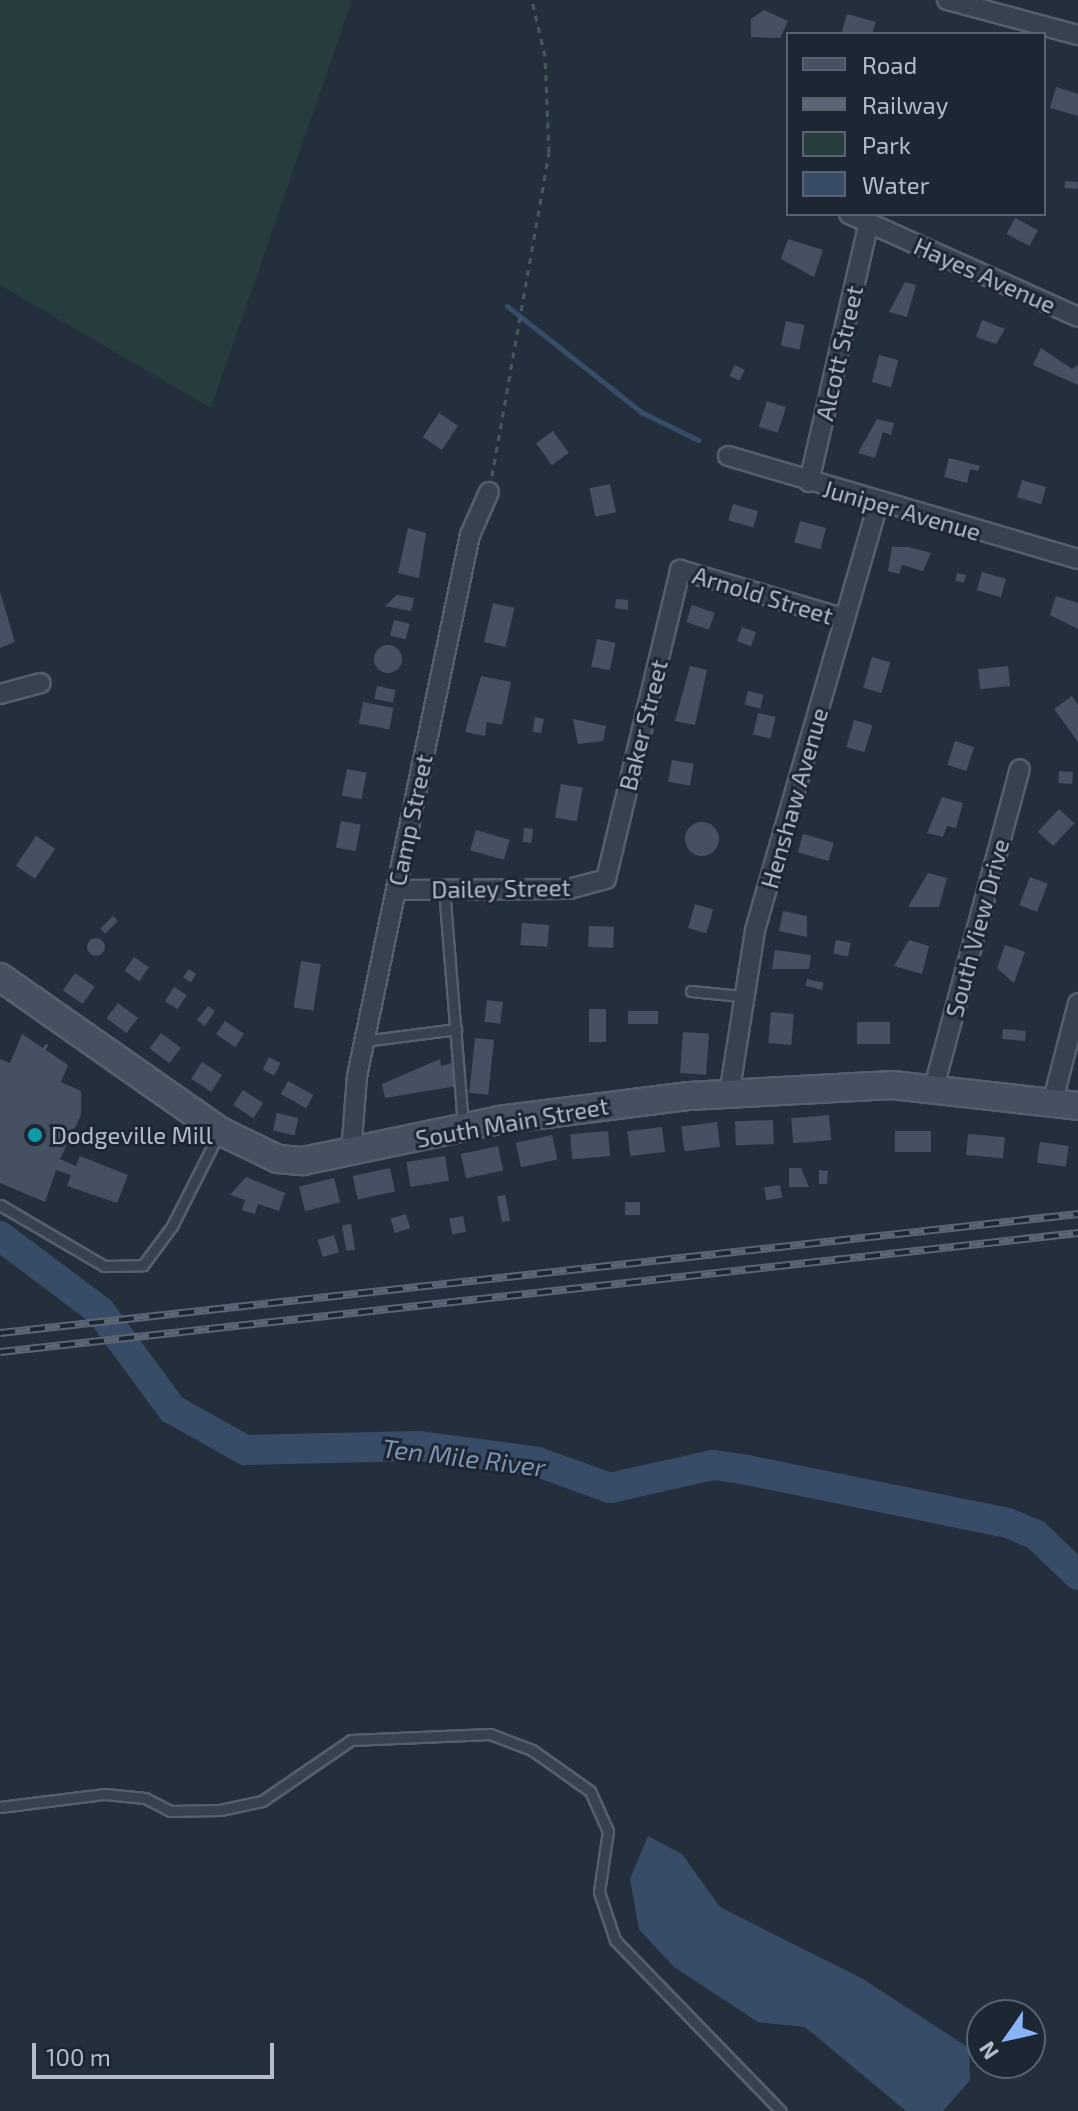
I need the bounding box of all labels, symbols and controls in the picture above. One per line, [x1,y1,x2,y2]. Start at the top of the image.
legend [786,32,1046,216]
text: Road [862,50,917,79]
text: Railway [862,90,948,119]
text: Park [862,130,911,159]
text: Water [862,170,929,199]
street label: Hayes Avenue [909,231,1061,319]
street label: Alcott Street [809,283,869,423]
street label: Juniper Avenue [819,474,985,546]
street label: Arnold Street [689,560,837,630]
street label: Baker Street [613,656,673,794]
street label: Henshaw Avenue [754,704,834,892]
street label: Camp Street [382,752,438,888]
street label: South View Drive [939,835,1015,1021]
street label: Dailey Street [431,872,571,904]
street label: South Main Street [413,1091,611,1153]
place label: Dodgeville Mill [51,1121,213,1149]
marker: Dodgeville Mill [26,1126,44,1144]
water label: Ten Mile River [381,1432,547,1482]
north arrow [966,1999,1046,2079]
scale bar [36,2027,278,2077]
text: N [973,2037,1003,2065]
text: 100 m [46,2042,111,2071]

